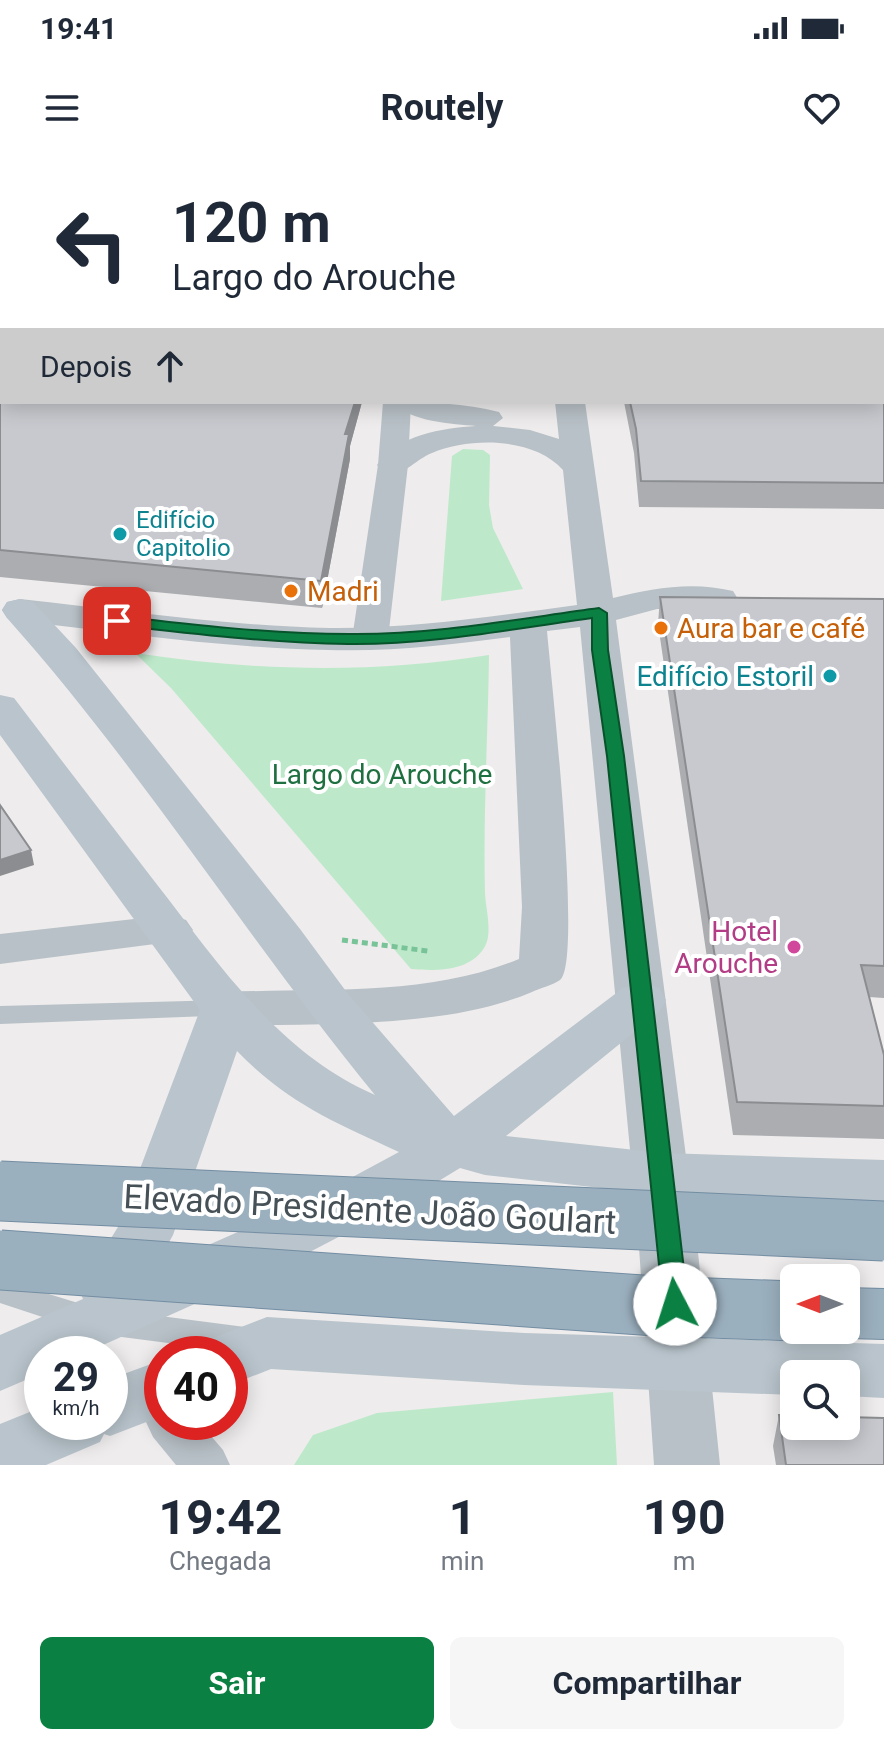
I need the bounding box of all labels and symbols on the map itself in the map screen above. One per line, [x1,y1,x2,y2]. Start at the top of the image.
place label: Edifício Capitolio [136,506,231,562]
marker: Edifício Capitolio [111,525,129,543]
place label: Madri [307,575,379,608]
marker: Madri [282,582,300,600]
pin [83,587,151,655]
place label: Aura bar e café [677,612,865,645]
marker: Aura bar e café [652,619,670,637]
place label: Edifício Estoril [636,660,814,693]
marker: Edifício Estoril [821,667,839,685]
park label: Largo do Arouche [272,758,492,791]
place label: Hotel Arouche [674,915,778,980]
marker: Hotel Arouche [785,938,803,956]
street label: Elevado Presidente João Goulart [123,1176,617,1242]
position arrow [633,1262,717,1346]
north arrow [780,1264,860,1344]
speed limit sign: 40 [144,1336,248,1440]

